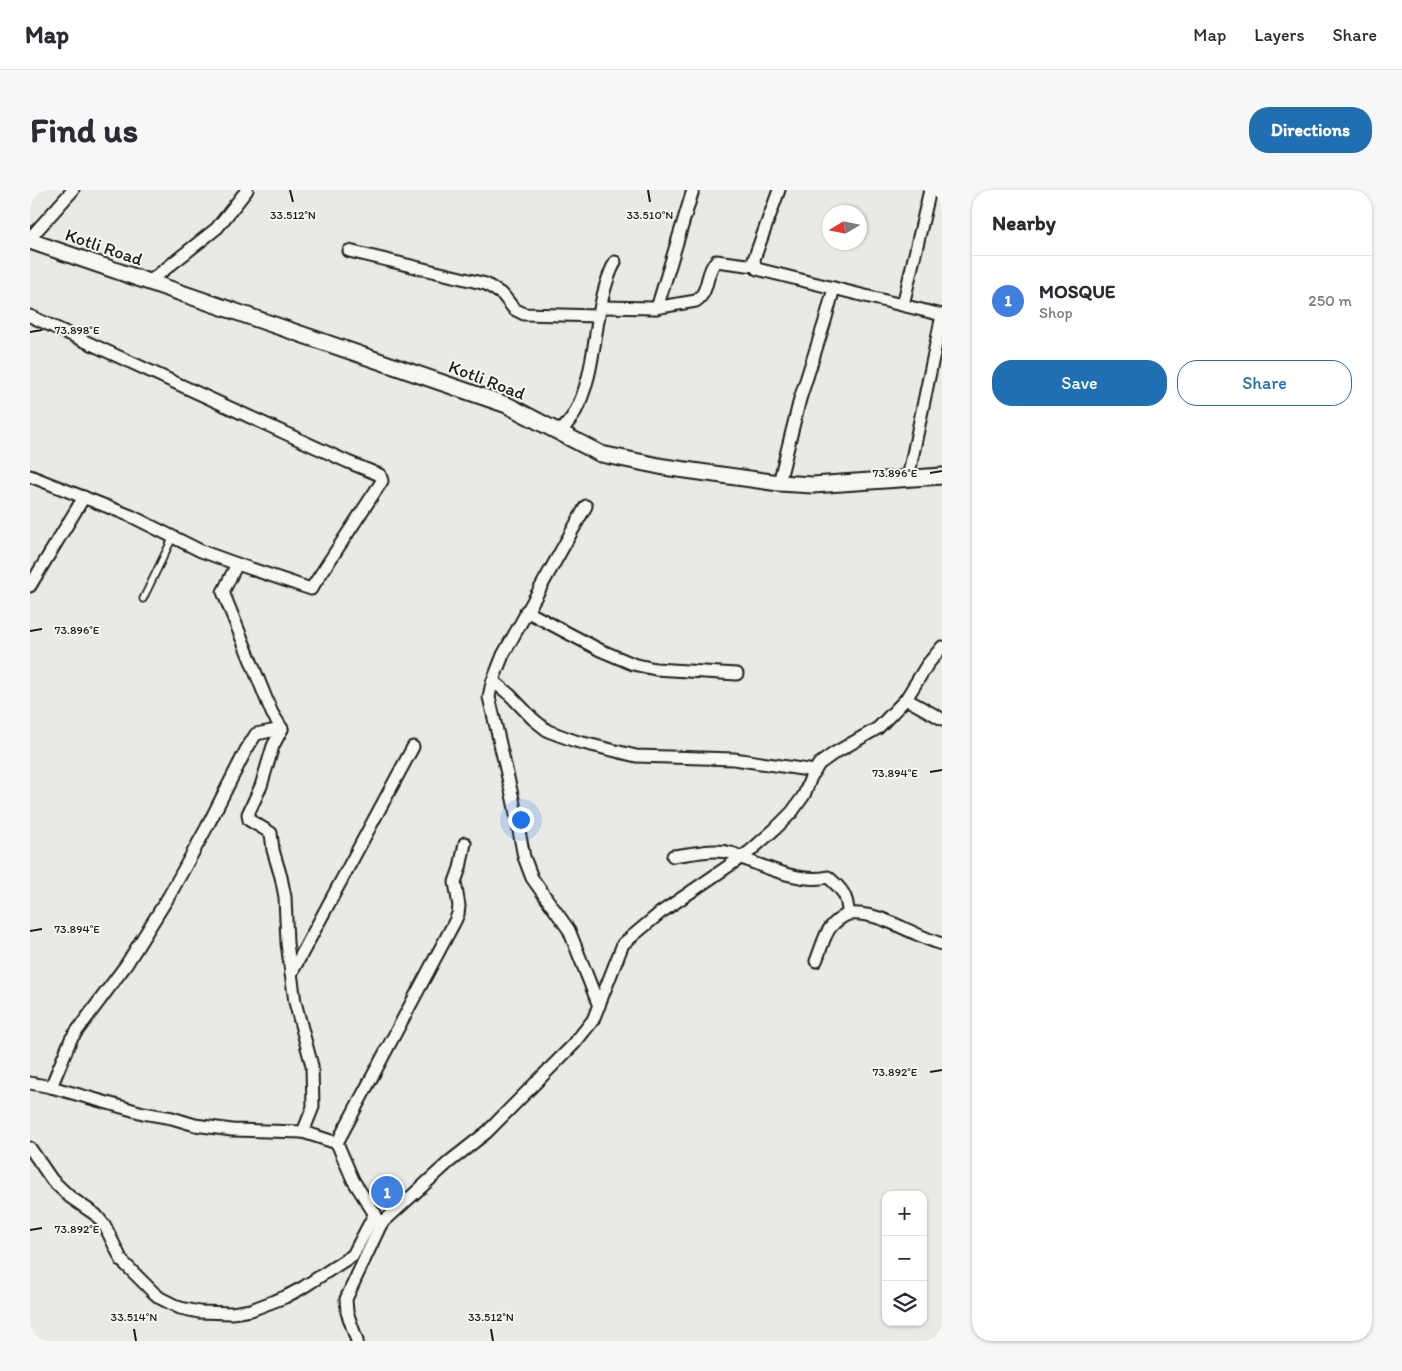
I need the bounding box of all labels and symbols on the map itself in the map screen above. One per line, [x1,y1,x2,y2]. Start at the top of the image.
north arrow [822,205,867,250]
text: 33.512°N [270,208,316,222]
text: 33.510°N [627,208,673,222]
street label: Kotli Road [62,223,146,271]
text: 73.898°E [54,323,100,337]
street label: Kotli Road [445,355,529,405]
text: 73.896°E [873,466,918,480]
text: 73.896°E [55,623,100,637]
text: 73.894°E [872,766,918,780]
your location [508,807,534,833]
text: 73.894°E [54,922,100,936]
text: 73.892°E [873,1065,918,1079]
pin: 1 [371,1173,403,1211]
text: 73.892°E [55,1222,100,1236]
text: 33.514°N [111,1310,157,1324]
text: 33.512°N [468,1310,514,1324]

